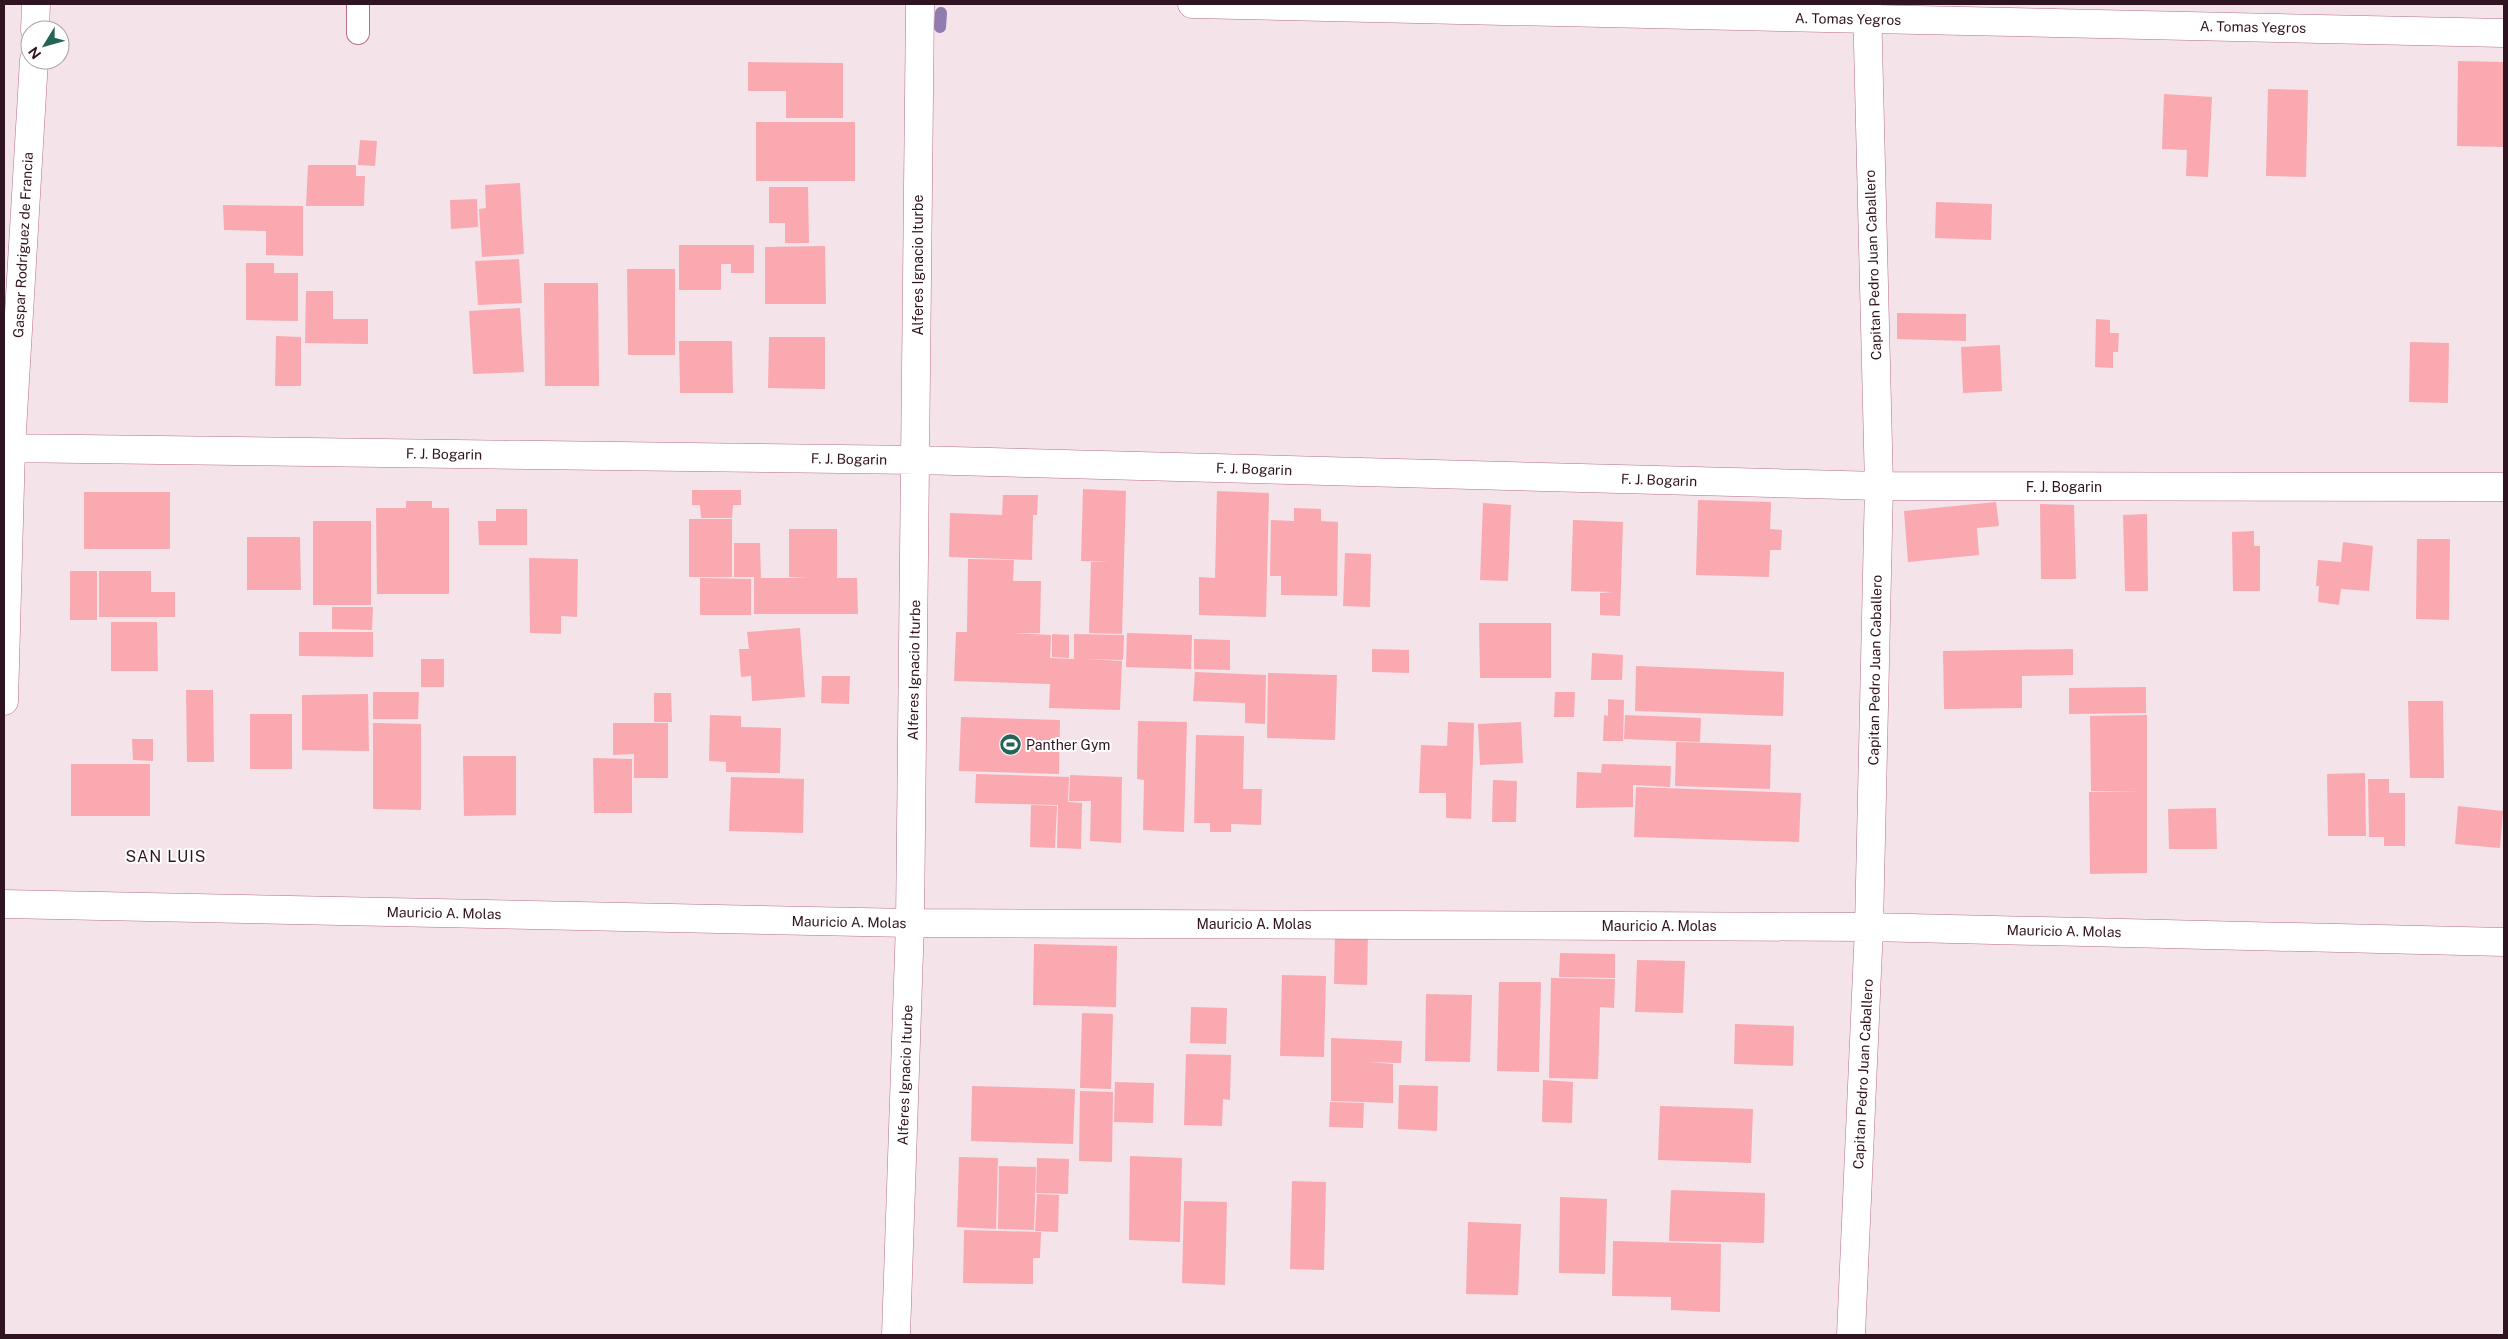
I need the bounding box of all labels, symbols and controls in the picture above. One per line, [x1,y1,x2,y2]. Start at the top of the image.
street label: A. Tomas Yegros [1795,10,1901,28]
street label: A. Tomas Yegros [2200,18,2306,36]
north arrow [20,20,70,70]
text: N [25,44,44,62]
street label: Gaspar Rodriguez de Francia [10,151,36,339]
street label: Capitan Pedro Juan Caballero [1862,169,1884,361]
street label: Alferes Ignacio Iturbe [910,195,926,335]
street label: F. J. Bogarin [406,445,482,463]
street label: F. J. Bogarin [811,450,887,468]
street label: F. J. Bogarin [1216,460,1292,478]
street label: F. J. Bogarin [1621,471,1697,489]
street label: F. J. Bogarin [2026,479,2102,495]
street label: Capitan Pedro Juan Caballero [1865,574,1885,765]
street label: Alferes Ignacio Iturbe [905,599,923,741]
sports icon: Panther Gym [998,733,1022,757]
place label: Panther Gym [1026,737,1110,753]
district label: SAN LUIS [125,847,207,866]
street label: Mauricio A. Molas [386,904,502,922]
street label: Mauricio A. Molas [791,913,907,931]
street label: Mauricio A. Molas [1196,916,1312,932]
street label: Mauricio A. Molas [1601,918,1717,934]
street label: Mauricio A. Molas [2006,922,2122,940]
street label: Capitan Pedro Juan Caballero [1850,978,1876,1170]
street label: Alferes Ignacio Iturbe [895,1004,915,1146]

